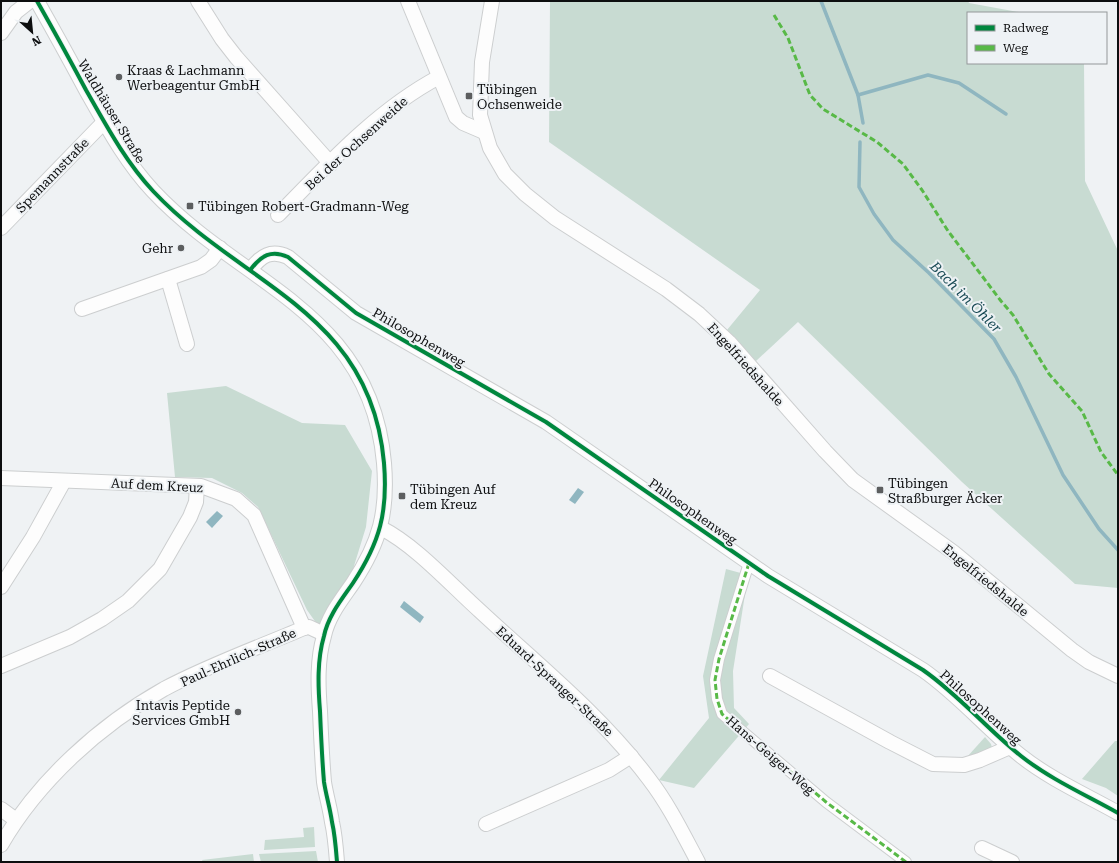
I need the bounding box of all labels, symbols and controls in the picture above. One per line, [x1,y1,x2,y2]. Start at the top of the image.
north arrow [12,12,52,52]
legend [967,12,1107,64]
text: Radweg [1003,21,1049,35]
text: N [29,33,43,48]
text: Weg [1003,41,1028,55]
street label: Waldhäuser Straße [75,57,148,166]
place label: Kraas & Lachmann Werbeagentur GmbH [127,63,260,93]
marker: Kraas & Lachmann Werbeagentur GmbH [114,72,124,82]
place label: Tübingen Ochsenweide [477,82,562,112]
marker: Tübingen Ochsenweide [464,91,474,101]
street label: Bei der Ochsenweide [302,94,410,193]
street label: Spemannstraße [13,135,92,216]
place label: Tübingen Robert-Gradmann-Weg [198,199,409,214]
marker: Tübingen Robert-Gradmann-Weg [185,201,195,211]
place label: Gehr [142,241,174,256]
marker: Gehr [176,243,186,253]
water label: Bach im Öhler [926,257,1005,336]
street label: Philosophenweg [370,305,468,370]
street label: Engelfriedshalde [705,320,787,409]
street label: Philosophenweg [646,475,740,548]
street label: Auf dem Kreuz [111,476,203,495]
place label: Tübingen Straßburger Äcker [888,476,1003,506]
place label: Tübingen Auf dem Kreuz [410,482,497,512]
marker: Tübingen Straßburger Äcker [875,485,885,495]
marker: Tübingen Auf dem Kreuz [397,491,407,501]
street label: Engelfriedshalde [940,541,1032,620]
street label: Eduard-Spranger-Straße [493,623,616,739]
street label: Paul-Ehrlich-Straße [178,625,298,690]
street label: Philosophenweg [937,667,1025,748]
place label: Intavis Peptide Services GmbH [132,698,230,728]
marker: Intavis Peptide Services GmbH [233,707,243,717]
street label: Hans-Geiger-Weg [724,713,818,798]

